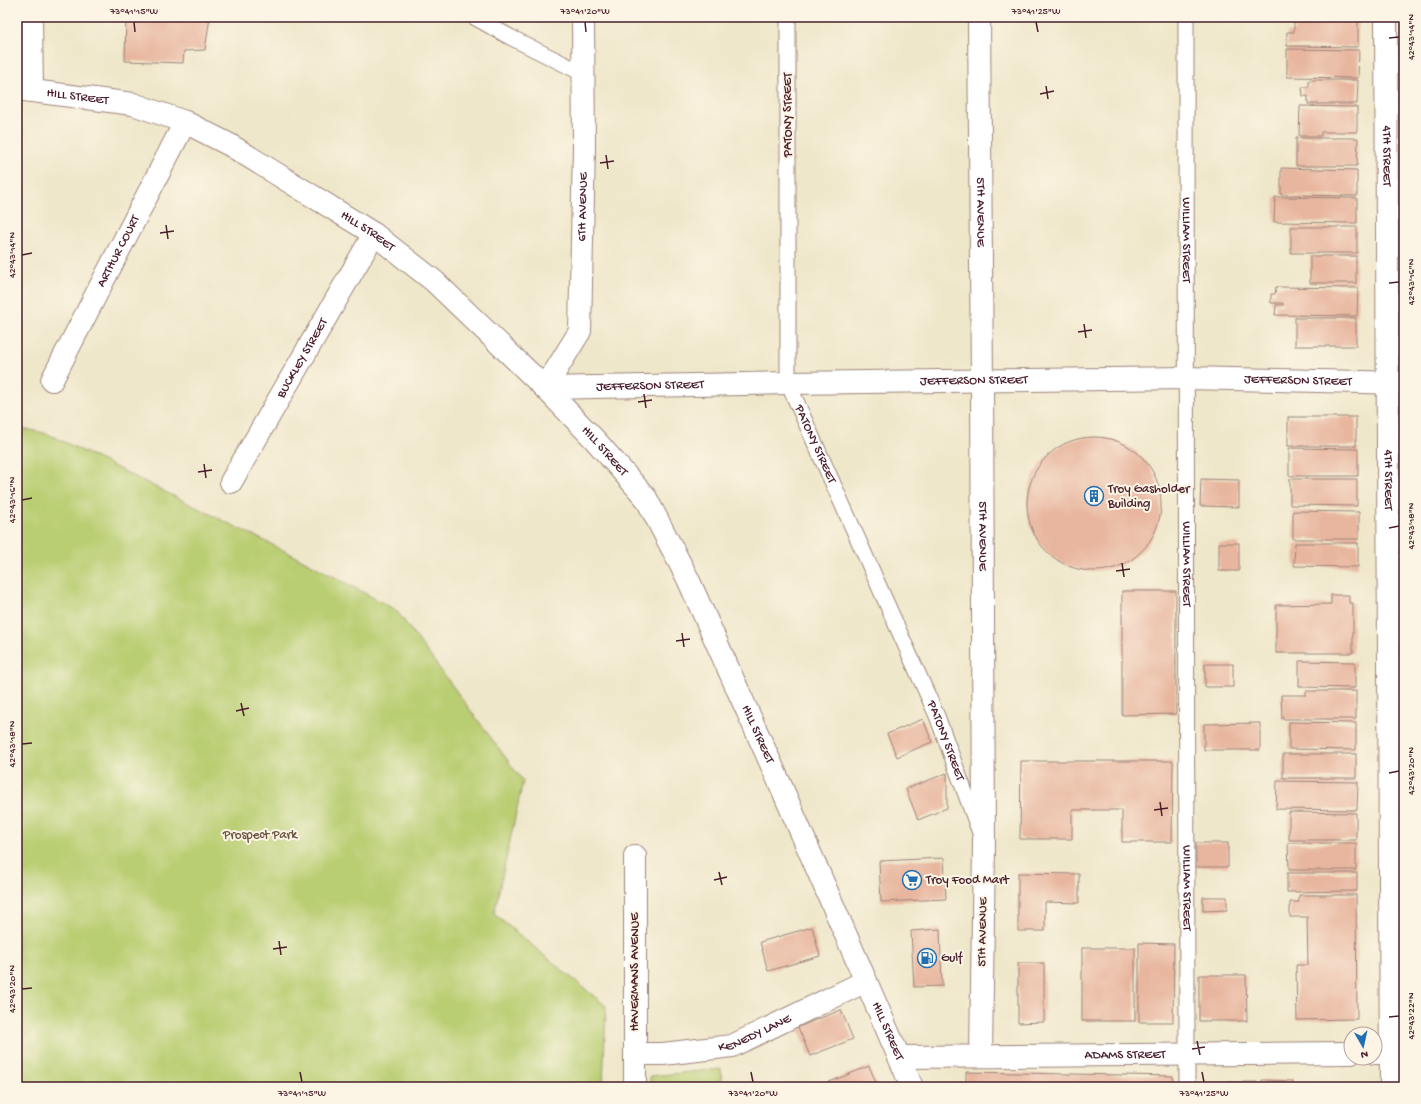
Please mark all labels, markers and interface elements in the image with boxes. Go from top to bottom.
text: 73°41'15"W [109,6,159,18]
text: 73°41'20"W [559,6,610,18]
text: 73°41'25"W [1010,6,1061,18]
text: 42°43'14"N [1406,14,1418,60]
street label: PATONY STREET [781,72,796,158]
street label: HILL STREET [46,85,110,108]
street label: 4TH STREET [1379,126,1394,187]
street label: 6TH AVENUE [574,171,591,242]
street label: 5TH AVENUE [973,177,988,248]
street label: WILLIAM STREET [1179,197,1194,284]
street label: HILL STREET [338,208,399,256]
street label: ARTHUR COURT [94,212,144,289]
text: 42°43'14"N [7,232,19,278]
text: 42°43'16"N [1406,258,1418,305]
street label: BUCKLEY STREET [273,315,332,401]
street label: JEFFERSON STREET [920,372,1029,389]
street label: JEFFERSON STREET [1244,372,1353,389]
street label: JEFFERSON STREET [596,377,705,394]
street label: PATONY STREET [791,402,840,487]
street label: HILL STREET [578,423,632,480]
street label: 4TH STREET [1381,450,1396,511]
text: 42°43'16"N [7,476,19,523]
place label: Troy Gasholder Building [1107,482,1191,512]
building icon: Troy Gasholder Building [1083,485,1105,507]
street label: 5TH AVENUE [975,501,990,572]
text: 42°43'18"N [1406,502,1418,549]
street label: WILLIAM STREET [1179,521,1194,608]
street label: PATONY STREET [923,697,968,784]
street label: HILL STREET [738,703,778,767]
text: 42°43'18"N [7,720,19,767]
text: 42°43'20"N [1406,747,1418,795]
park label: Prospect Park [222,828,298,843]
street label: WILLIAM STREET [1179,845,1194,932]
supermarket icon: Troy Food Mart [901,869,923,891]
place label: Troy Food Mart [925,873,1011,888]
street label: 5TH AVENUE [975,896,991,967]
street label: HAVERMANS AVENUE [628,912,643,1031]
fuel station icon: Gulf [916,947,938,969]
place label: Gulf [941,951,963,966]
text: 42°43'20"N [7,965,19,1013]
text: 42°43'22"N [1406,992,1418,1040]
street label: HILL STREET [868,1000,907,1063]
street label: KENEDY LANE [717,1011,794,1055]
north arrow [1343,1026,1383,1066]
street label: ADAMS STREET [1084,1047,1167,1063]
text: N [1360,1047,1369,1060]
text: 73°41'15"W [277,1088,327,1100]
text: 73°41'20"W [727,1088,778,1100]
text: 73°41'25"W [1178,1088,1229,1100]

